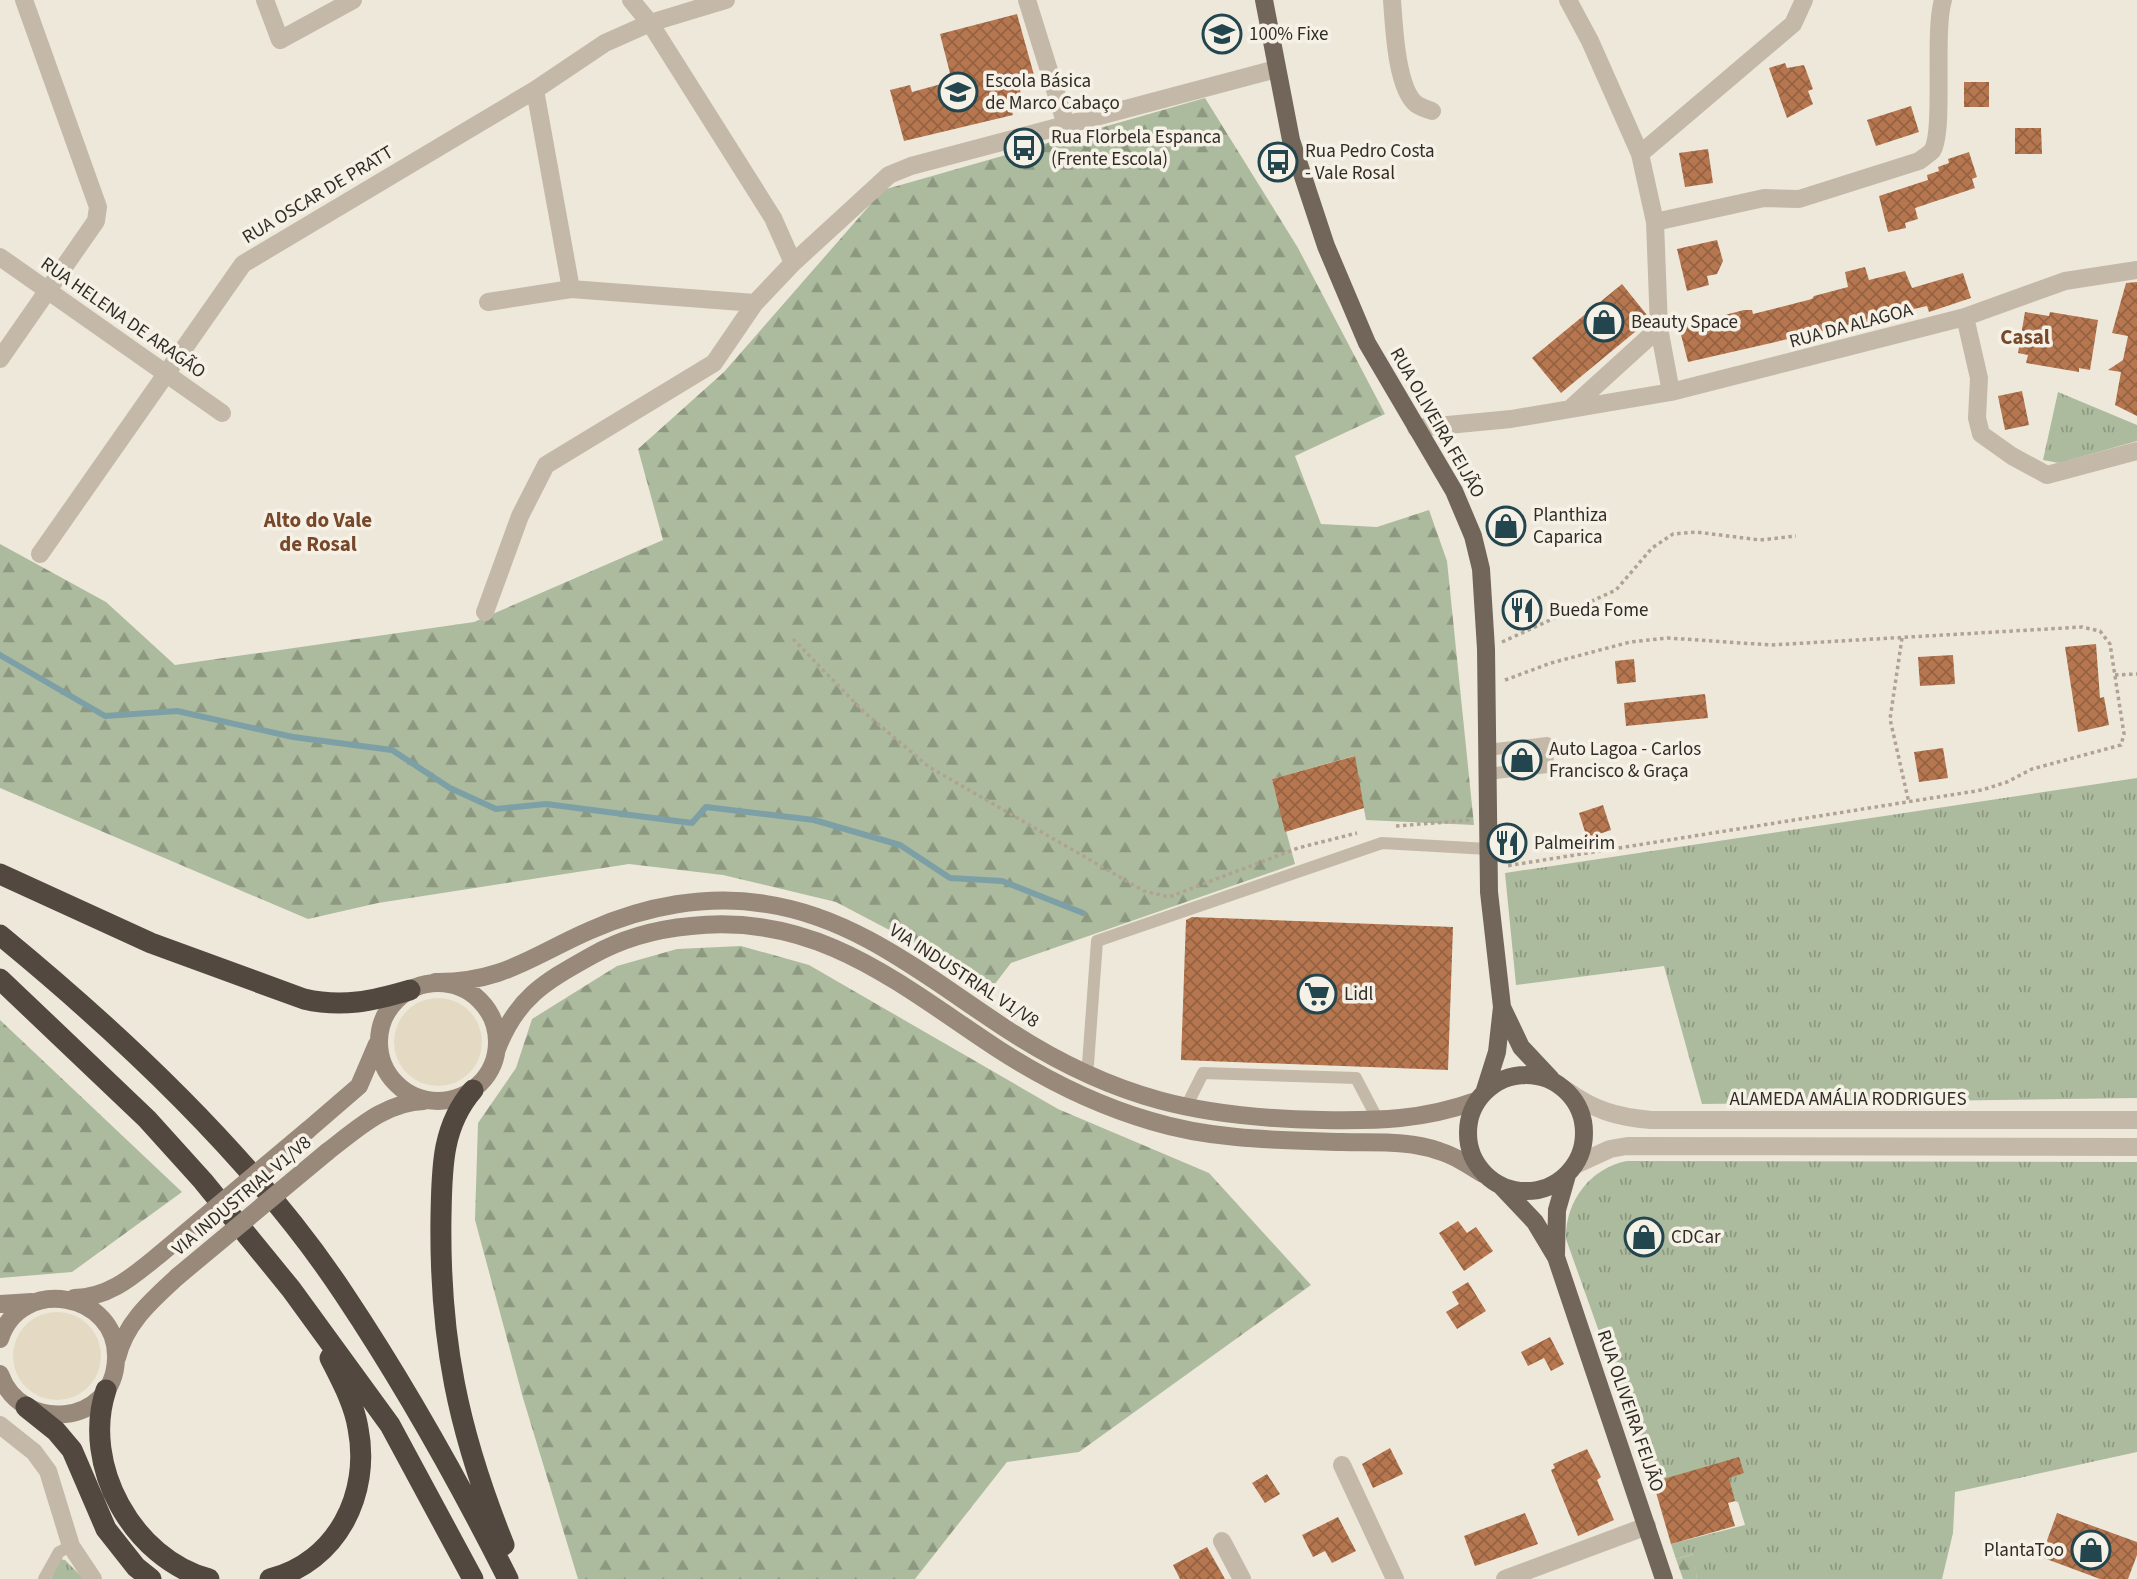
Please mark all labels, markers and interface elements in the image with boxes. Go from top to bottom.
school or university icon: 100% Fixe [1201,13,1243,55]
place label: 100% Fixe [1249,21,1328,48]
place label: Escola Básica de Marco Cabaço [985,68,1120,117]
school or university icon: Escola Básica de Marco Cabaço [937,71,979,113]
place label: Rua Florbela Espanca (Frente Escola) [1051,124,1221,173]
bus stop icon: Rua Florbela Espanca (Frente Escola) [1003,127,1045,169]
place label: Rua Pedro Costa - Vale Rosal [1305,138,1435,187]
street label: RUA OSCAR DE PRATT [237,139,399,251]
bus stop icon: Rua Pedro Costa - Vale Rosal [1257,141,1299,183]
street label: RUA HELENA DE ARAGÃO [35,251,211,385]
street label: RUA DA ALAGOA [1786,296,1916,355]
shop icon: Beauty Space [1583,301,1625,343]
place label: Beauty Space [1631,309,1738,336]
district label: Casal [2000,322,2050,352]
street label: RUA OLIVEIRA FEIJÃO [1383,343,1491,503]
place label: Planthiza Caparica [1533,502,1607,551]
district label: Alto do Vale de Rosal [263,505,372,559]
shop icon: Planthiza Caparica [1485,505,1527,547]
restaurant icon: Bueda Fome [1501,589,1543,631]
place label: Bueda Fome [1549,597,1648,624]
place label: Auto Lagoa - Carlos Francisco & Graça [1549,736,1701,785]
shop icon: Auto Lagoa - Carlos Francisco & Graça [1501,739,1543,781]
restaurant icon: Palmeirim [1486,822,1528,864]
place label: Palmeirim [1534,830,1615,857]
street label: VIA INDUSTRIAL V1/V8 [884,917,1044,1035]
supermarket icon: Lidl [1296,973,1338,1015]
place label: Lidl [1344,981,1373,1008]
street label: ALAMEDA AMÁLIA RODRIGUES [1729,1086,1967,1113]
street label: VIA INDUSTRIAL V1/V8 [167,1130,317,1262]
shop icon: CDCar [1623,1216,1665,1258]
place label: CDCar [1671,1224,1721,1251]
street label: RUA OLIVEIRA FEIJÃO [1590,1326,1670,1496]
shop icon: PlantaToo [2070,1529,2112,1571]
place label: PlantaToo [1984,1537,2064,1564]

